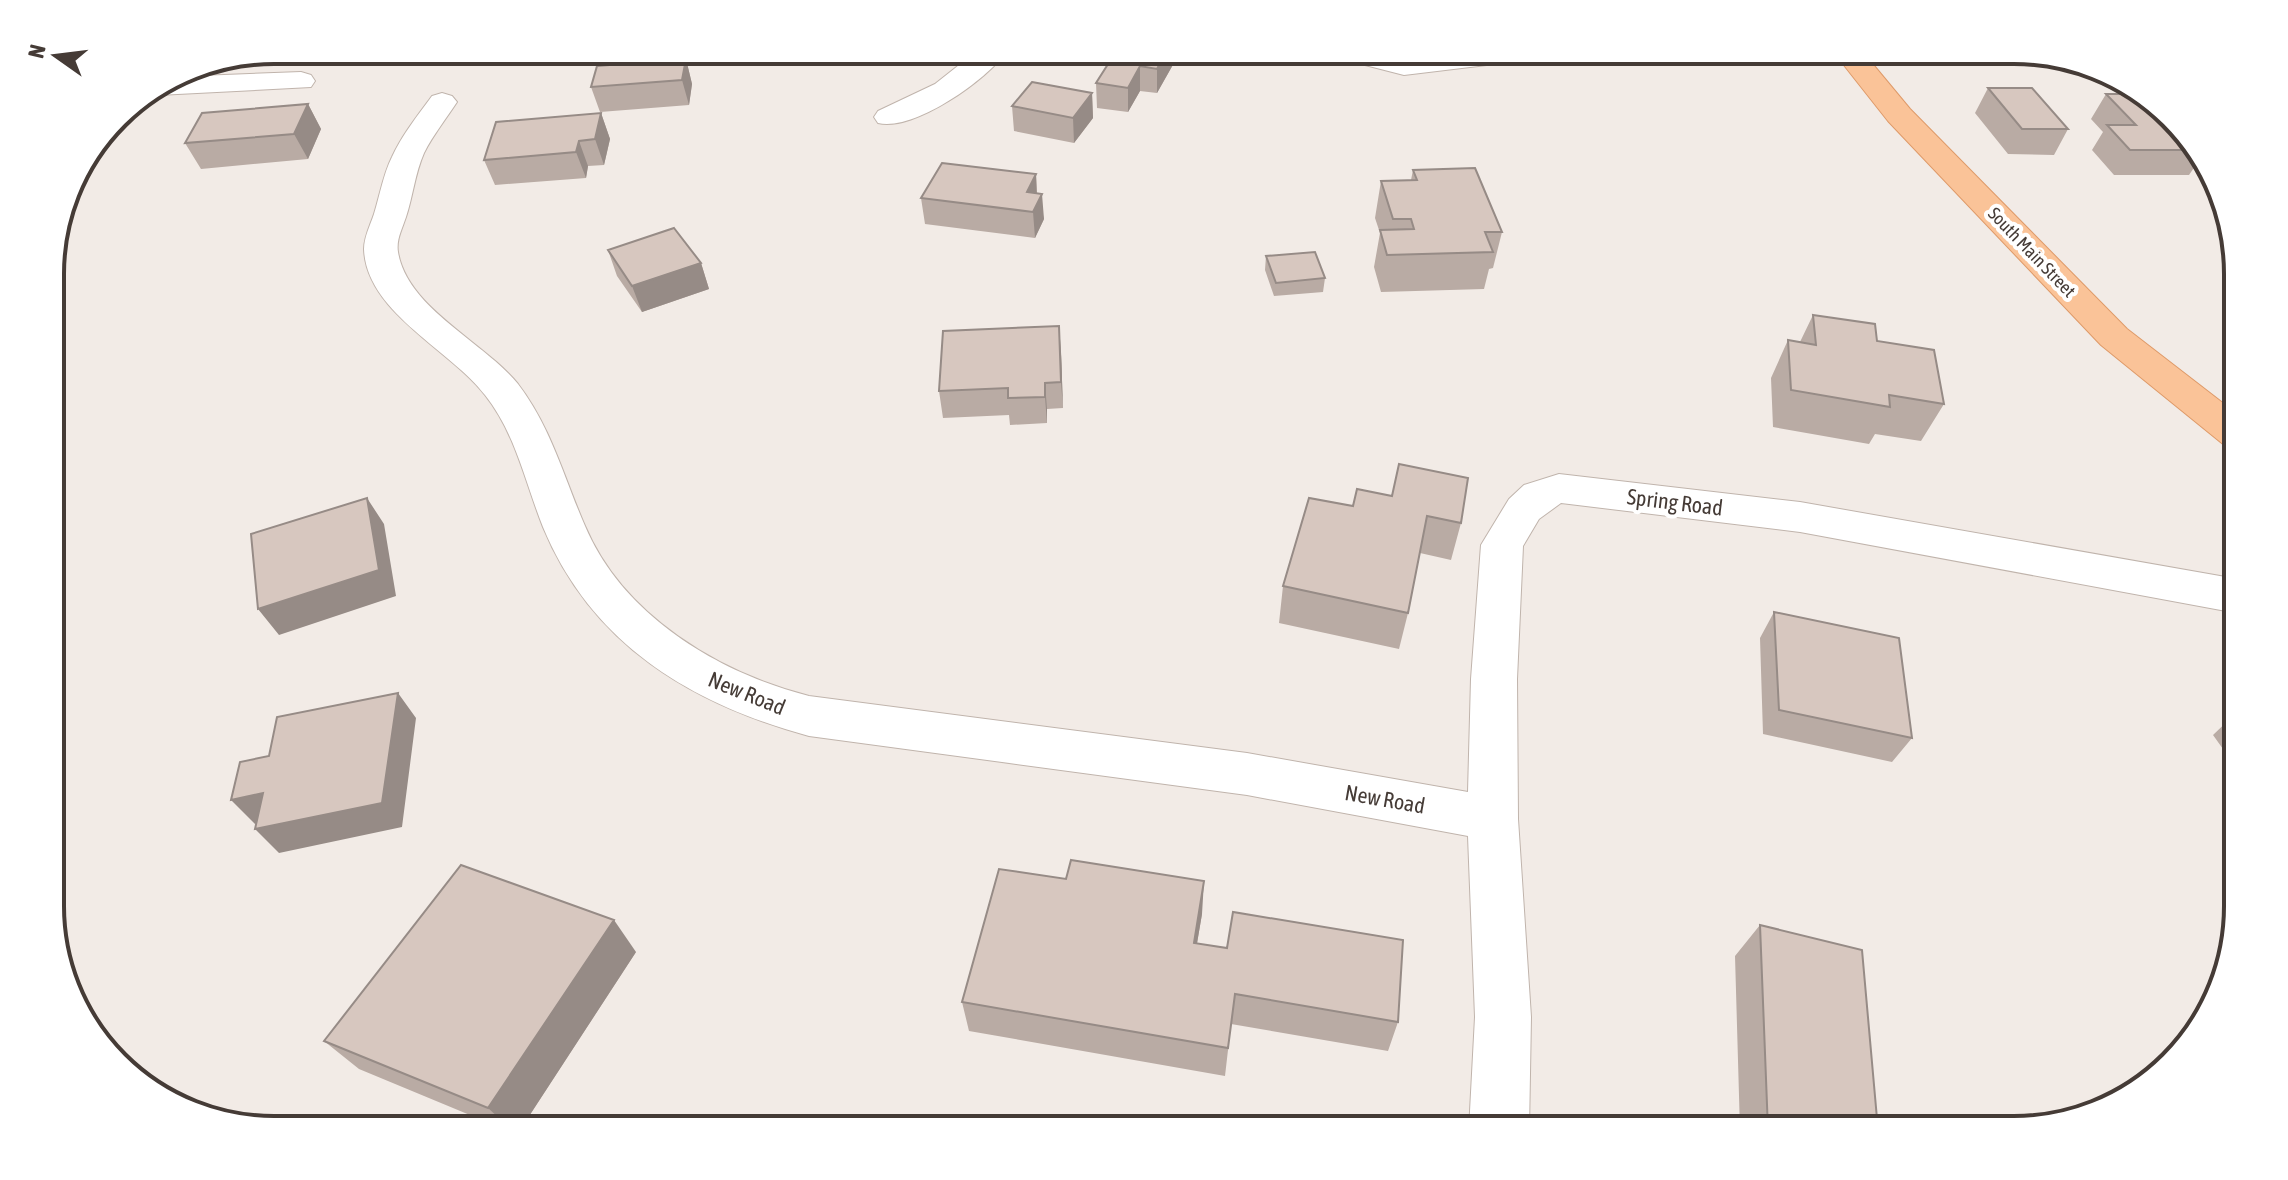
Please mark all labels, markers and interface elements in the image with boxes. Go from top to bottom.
north arrow [16,16,96,96]
text: N [22,42,51,61]
street label: South Main Street [1984,203,2080,301]
street label: Spring Road [1626,483,1724,521]
street label: New Road [705,666,789,720]
street label: New Road [1343,779,1427,819]

